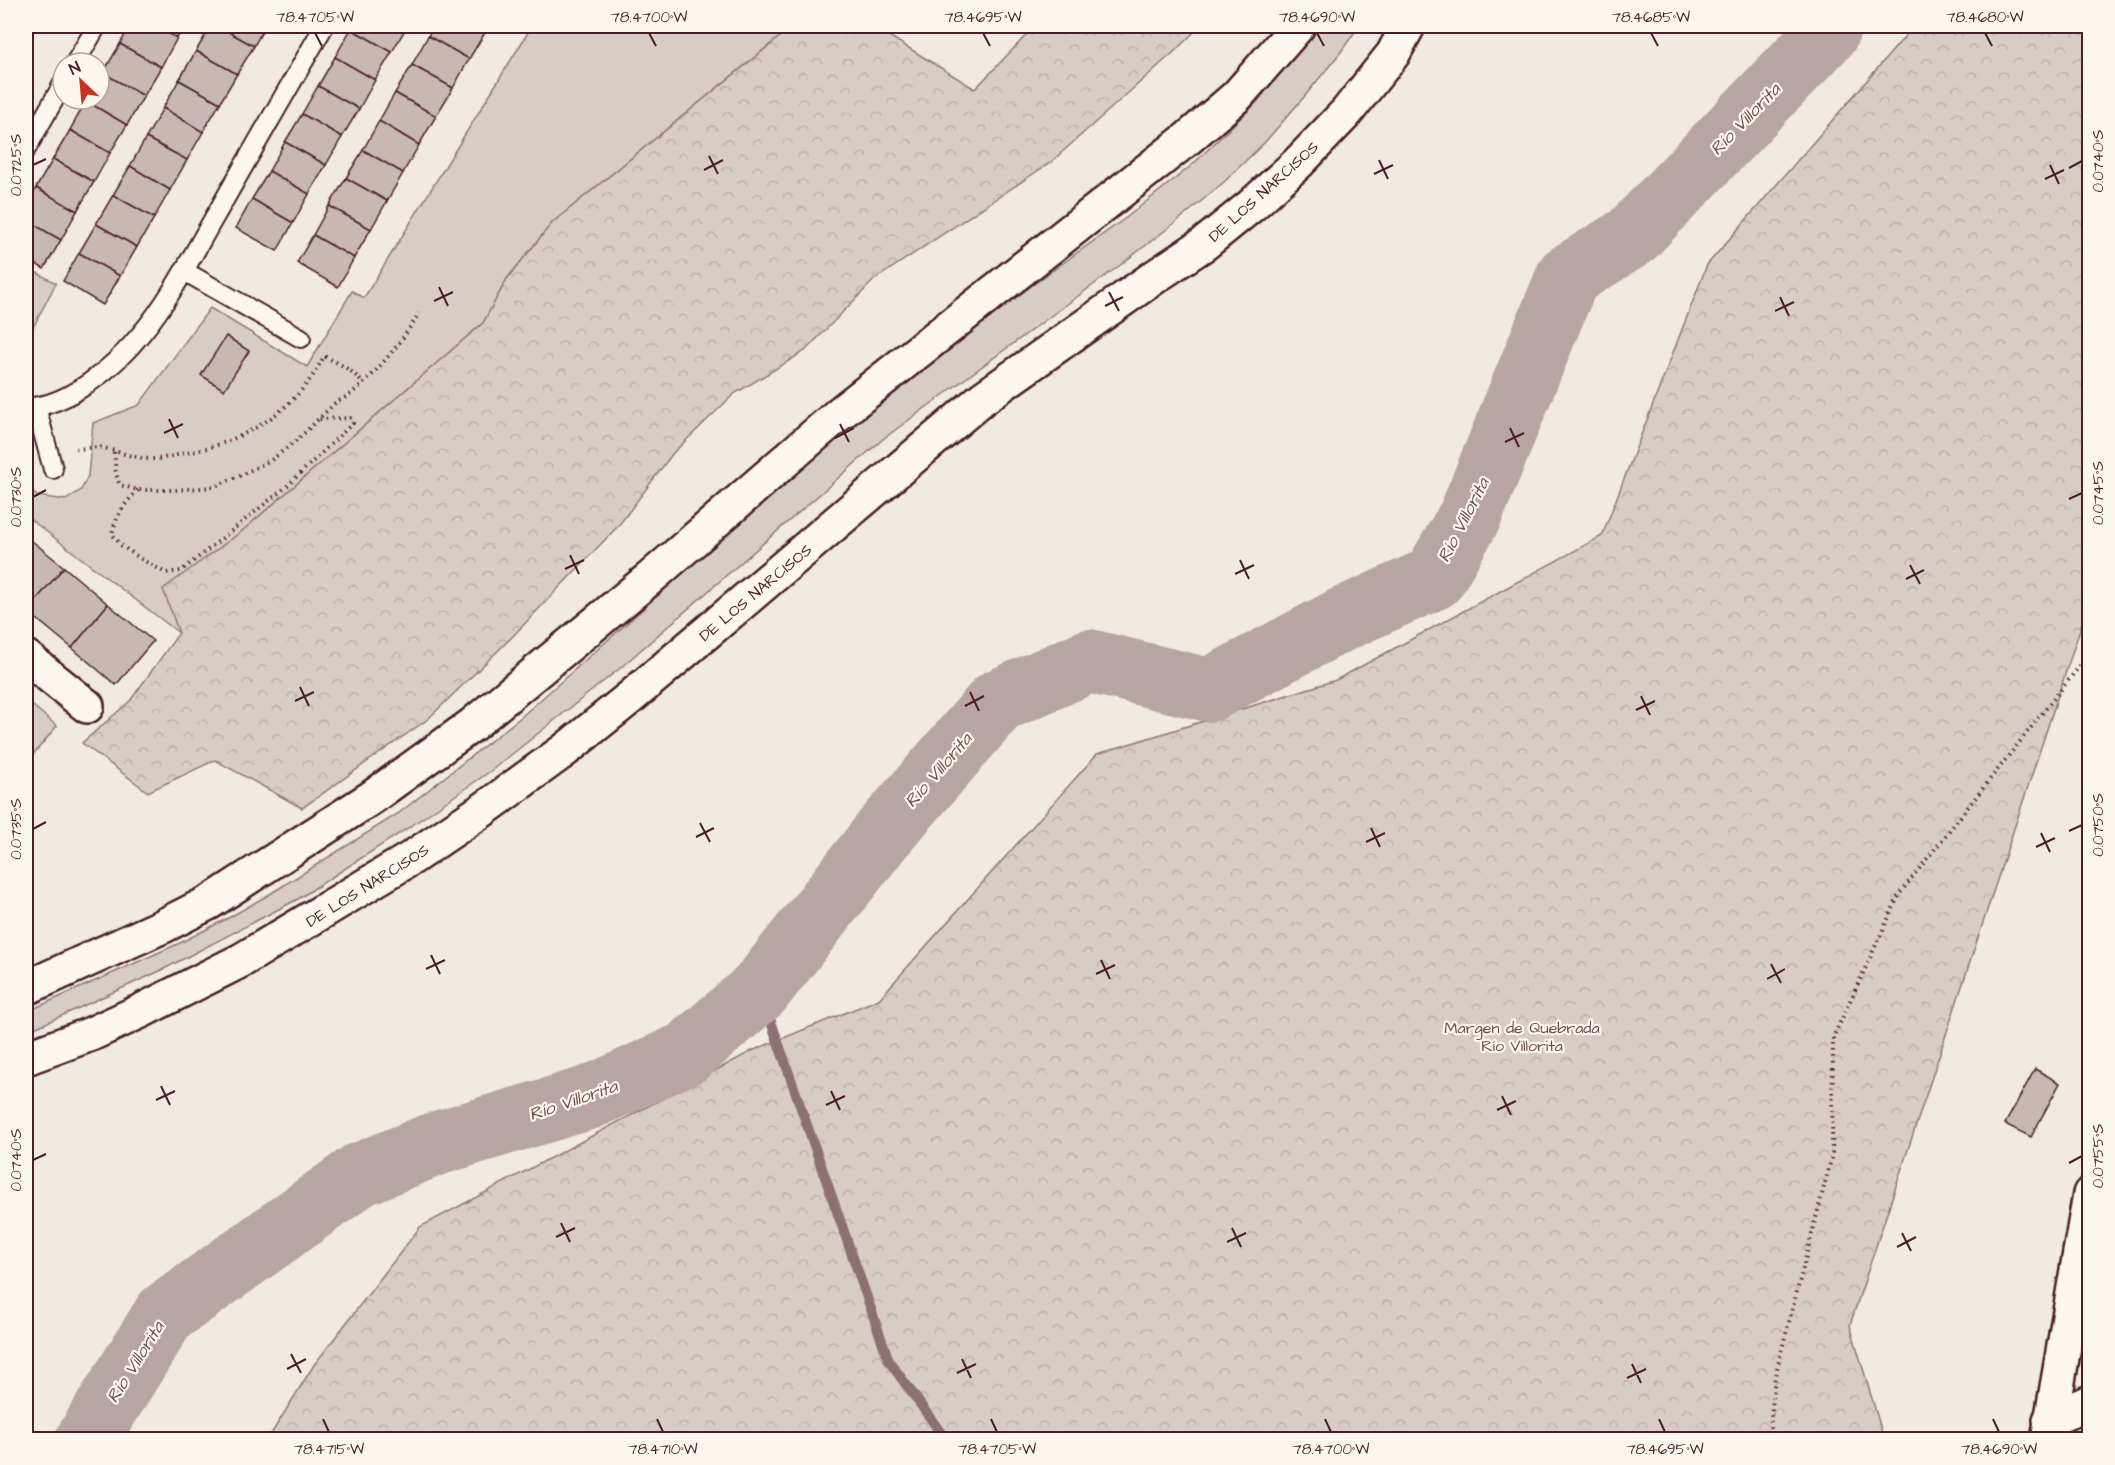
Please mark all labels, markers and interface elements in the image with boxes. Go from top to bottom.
text: 78.4705°W [276,7,354,28]
text: 78.4700°W [611,7,687,28]
text: 78.4695°W [944,7,1022,28]
text: 78.4690°W [1279,7,1355,28]
text: 78.4685°W [1612,7,1690,28]
text: 78.4680°W [1946,7,2024,28]
north arrow [51,51,111,111]
text: N [66,56,84,81]
water label: Río Villorita [1704,77,1787,161]
text: 0.0740°S [2088,129,2109,192]
text: 0.0725°S [6,133,27,196]
street label: DE LOS NARCISOS [1204,136,1324,247]
text: 0.0745°S [2088,461,2109,525]
text: 0.0730°S [6,466,27,527]
water label: Río Villorita [1431,473,1496,567]
street label: DE LOS NARCISOS [694,539,817,647]
water label: Río Villorita [899,727,978,813]
text: 0.0750°S [2088,793,2109,857]
text: 0.0735°S [6,798,27,860]
street label: DE LOS NARCISOS [302,839,433,933]
park label: Margen de Quebrada Río Villorita [1444,1017,1600,1057]
water label: Río Villorita [526,1073,621,1127]
text: 0.0755°S [2088,1123,2109,1188]
text: 0.0740°S [6,1128,27,1191]
water label: Río Villorita [101,1316,171,1408]
text: 78.4715°W [294,1439,364,1460]
text: 78.4710°W [628,1439,698,1460]
text: 78.4705°W [958,1439,1036,1460]
text: 78.4700°W [1293,1439,1369,1460]
text: 78.4695°W [1626,1439,1704,1460]
text: 78.4690°W [1961,1439,2037,1460]

